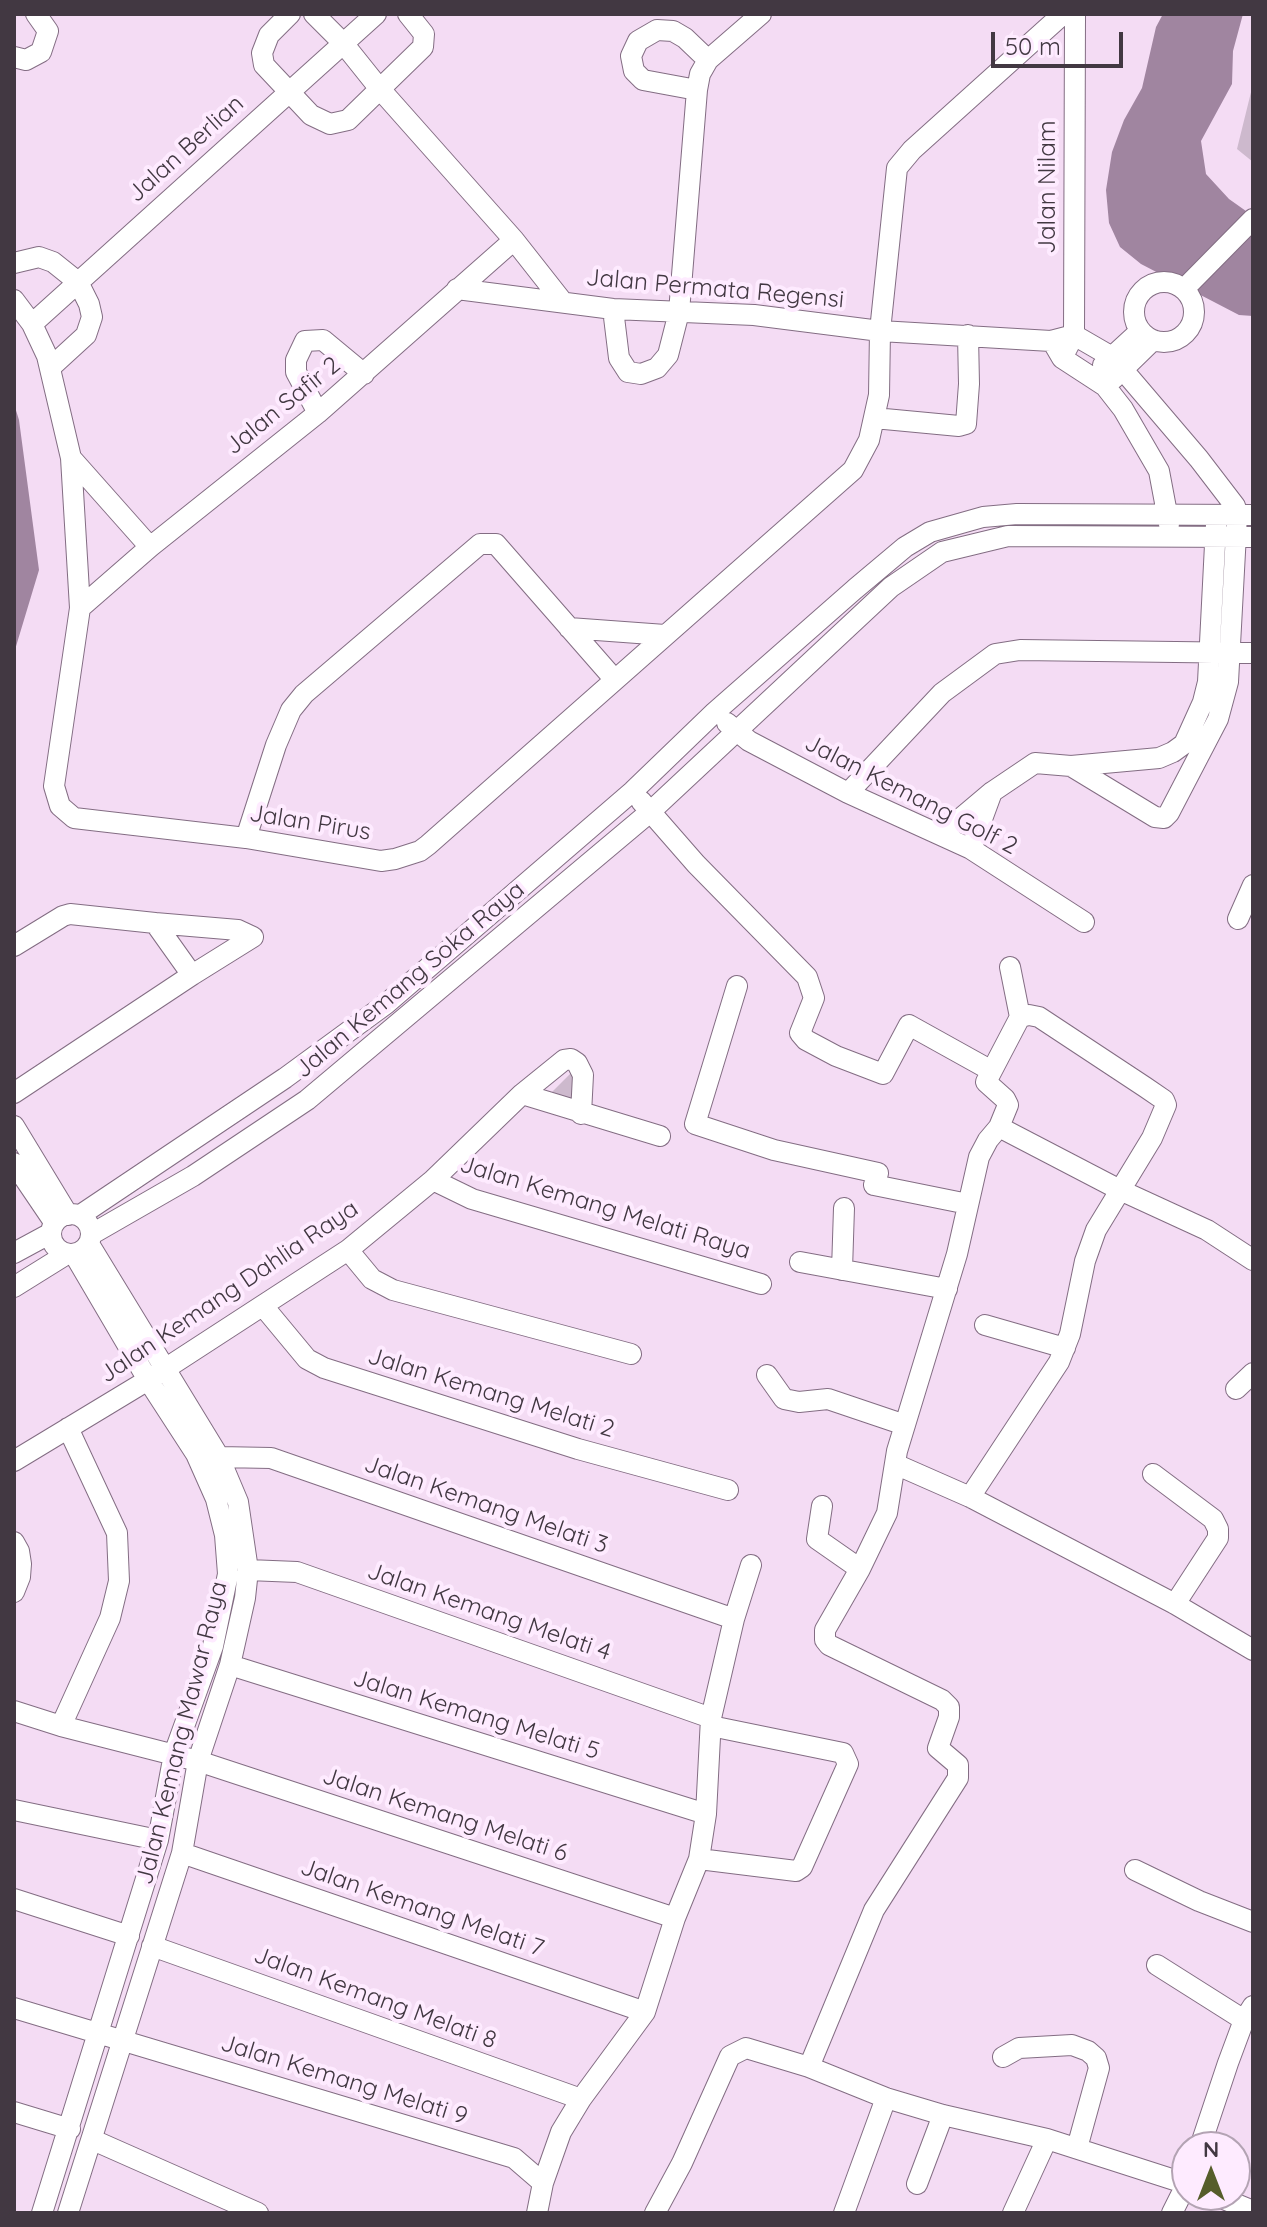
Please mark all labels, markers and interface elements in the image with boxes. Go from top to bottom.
scale bar [995,16,1127,66]
text: 50 m [1005,31,1061,61]
street label: Jalan Berlian [122,89,250,209]
street label: Jalan Nilam [1034,120,1062,254]
street label: Jalan Permata Regensi [585,263,845,315]
street label: Jalan Safir 2 [220,351,346,461]
street label: Jalan Kemang Golf 2 [800,729,1022,861]
street label: Jalan Pirus [247,799,373,847]
street label: Jalan Kemang Soka Raya [289,876,531,1084]
street label: Jalan Kemang Melati Raya [456,1150,754,1266]
street label: Jalan Kemang Dahlia Raya [94,1195,364,1389]
street label: Jalan Kemang Melati 2 [364,1342,618,1444]
street label: Jalan Kemang Melati 3 [360,1450,612,1560]
street label: Jalan Kemang Melati 4 [363,1557,615,1667]
street label: Jalan Kemang Mawar Raya [130,1578,234,1888]
street label: Jalan Kemang Melati 5 [349,1664,603,1766]
street label: Jalan Kemang Melati 6 [319,1762,571,1868]
street label: Jalan Kemang Melati 7 [297,1853,547,1963]
street label: Jalan Kemang Melati 8 [250,1941,500,2055]
street label: Jalan Kemang Melati 9 [217,2029,471,2131]
north arrow [1171,2131,1251,2211]
text: N [1203,2135,1219,2163]

